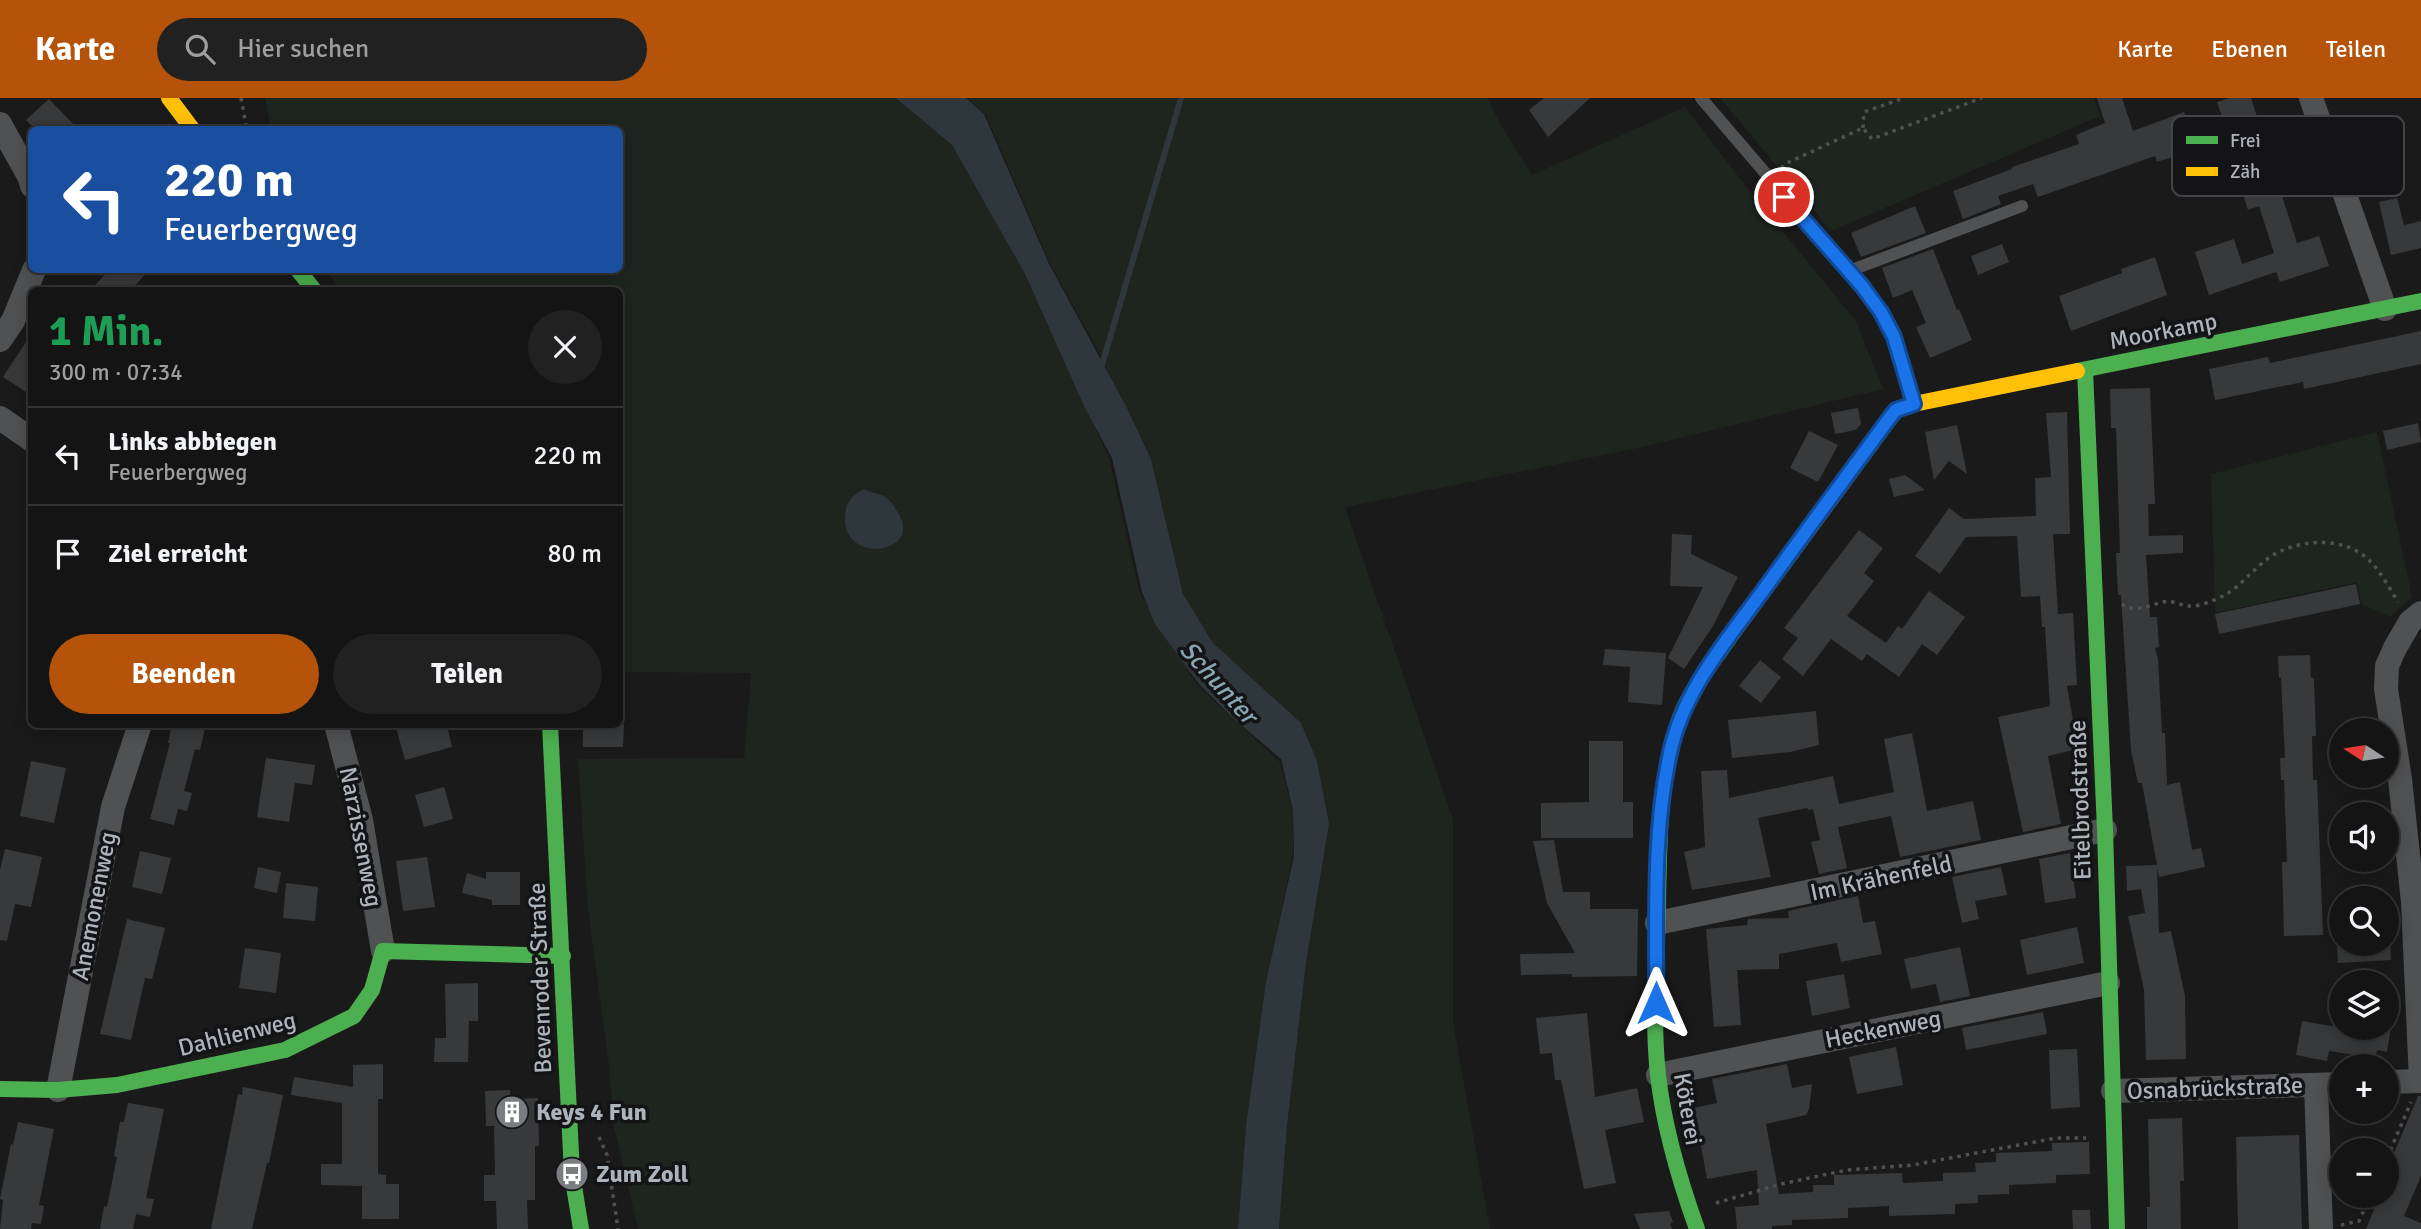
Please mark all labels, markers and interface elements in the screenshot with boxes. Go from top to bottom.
search box [157,18,647,81]
text: Karte [35,29,115,70]
icon: search [181,30,219,68]
text: Hier suchen [237,33,369,65]
text: Karte [2117,34,2173,64]
text: Ebenen [2211,34,2288,64]
text: Teilen [2326,34,2386,64]
legend [2172,116,2404,196]
text: Frei [2230,129,2261,153]
text: 220 m [164,150,294,210]
icon: left [49,154,140,245]
text: Zäh [2230,160,2260,184]
pin [1754,167,1814,227]
icon: arrive [1765,178,1803,216]
text: Feuerbergweg [164,210,358,249]
text: 1 Min. [49,306,163,357]
street label: Moorkamp [2107,306,2219,356]
button: close [528,310,602,384]
text: 300 m · 07:34 [49,358,183,387]
text: Links abbiegen [108,426,277,458]
icon: left [49,437,87,475]
text: 220 m [533,440,602,472]
text: Feuerbergweg [108,458,247,487]
icon: arrive [49,535,87,573]
text: Ziel erreicht [108,538,248,570]
text: 80 m [547,538,602,570]
button: Beenden [49,634,319,714]
button: Teilen [333,634,602,714]
water label: Schunter [1173,635,1266,733]
north arrow [2329,718,2399,788]
map controls [2329,718,2399,1208]
street label: Eitelbrodstraße [2062,719,2098,881]
street label: Narzissenweg [333,764,389,910]
button: sound [2329,802,2399,872]
street label: Anemonenweg [65,829,123,983]
street label: Im Krähenfeld [1807,848,1955,908]
street label: Bevenroder Straße [522,882,558,1074]
button: search [2329,886,2399,956]
position arrow [1619,966,1693,1040]
button: layers [2329,970,2399,1040]
street label: Heckenweg [1822,1003,1944,1055]
street label: Dahlienweg [175,1005,299,1063]
button: + [2329,1054,2399,1124]
street label: Köterei [1667,1070,1709,1148]
street label: Osnabrückstraße [2126,1070,2304,1106]
building icon: Keys 4 Fun [493,1093,531,1131]
place label: Keys 4 Fun [536,1097,647,1127]
button: − [2329,1138,2399,1208]
bus stop icon: Zum Zoll [553,1155,591,1193]
place label: Zum Zoll [596,1159,689,1189]

